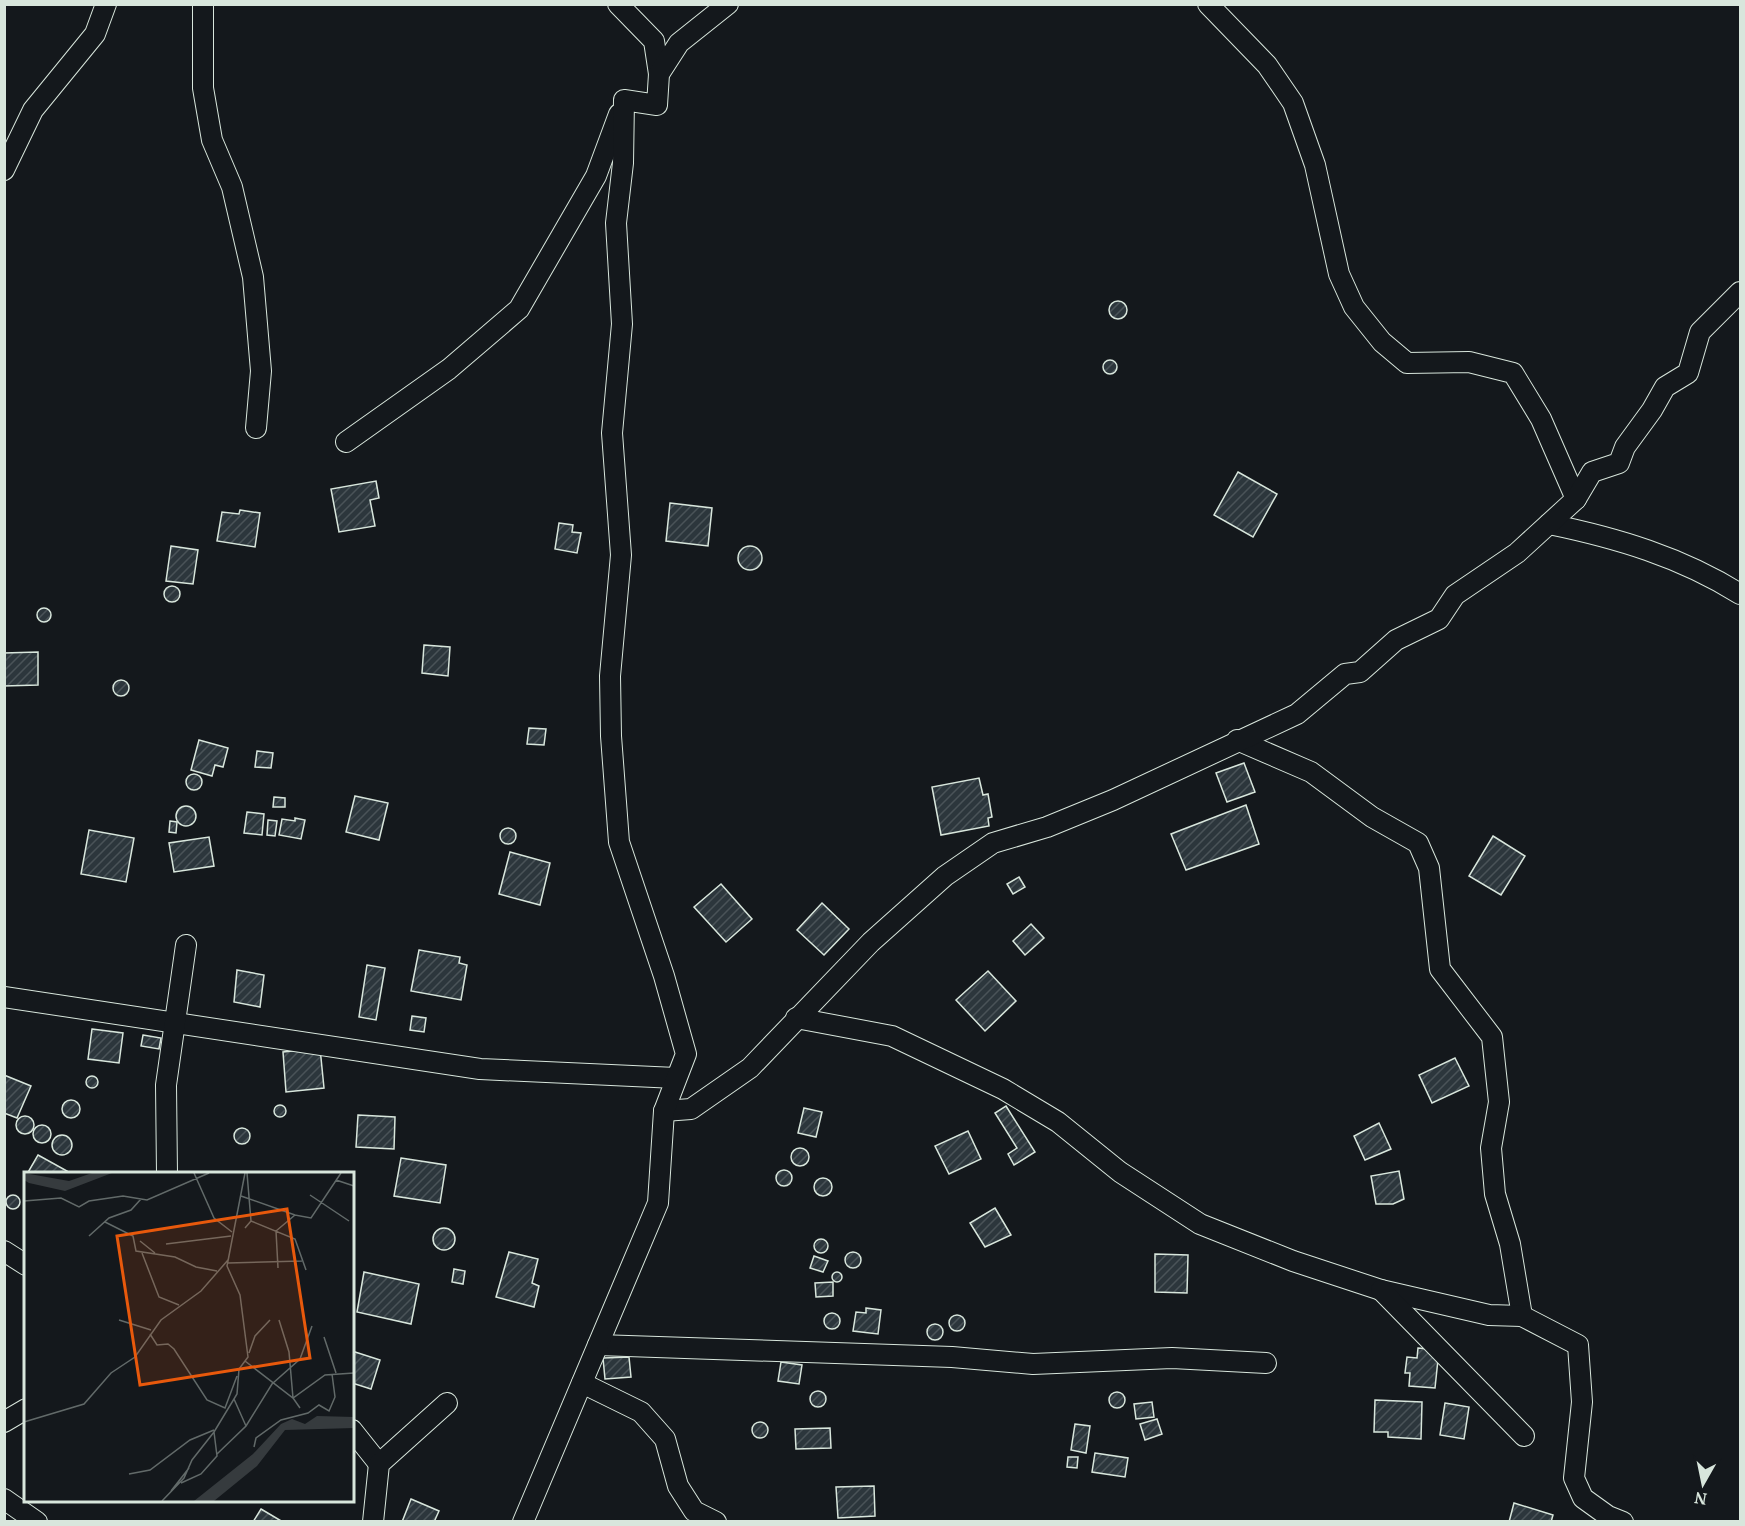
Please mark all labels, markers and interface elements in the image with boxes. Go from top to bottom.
inset map [24,1172,354,1502]
north arrow [1673,1454,1733,1514]
text: N [1693,1487,1708,1511]

